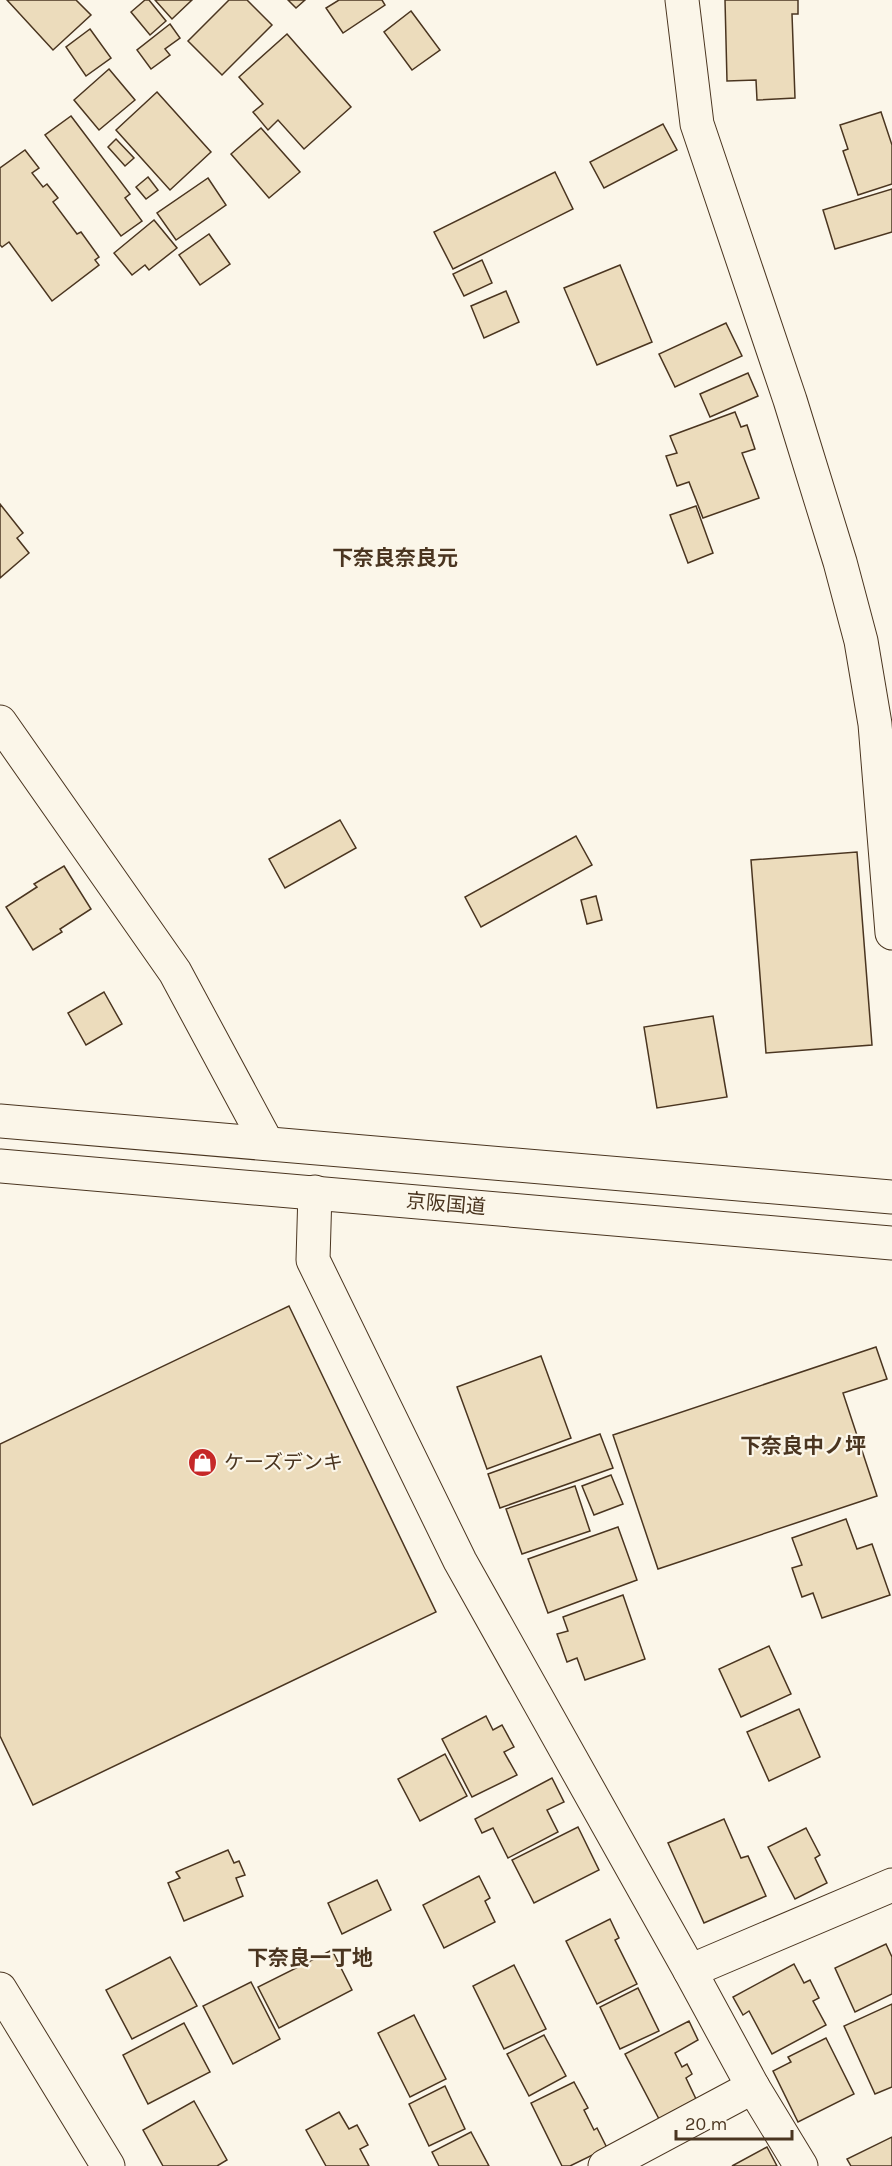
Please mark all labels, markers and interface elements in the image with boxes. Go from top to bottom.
district label: 下奈良奈良元 [332,546,458,570]
street label: 京阪国道 [405,1189,487,1219]
district label: 下奈良中ノ坪 [740,1434,866,1458]
shop icon: ケーズデンキ [187,1446,219,1478]
place label: ケーズデンキ [224,1451,343,1474]
district label: 下奈良一丁地 [247,1946,373,1970]
scale bar [676,2103,792,2141]
text: 20 m [685,2113,727,2135]

